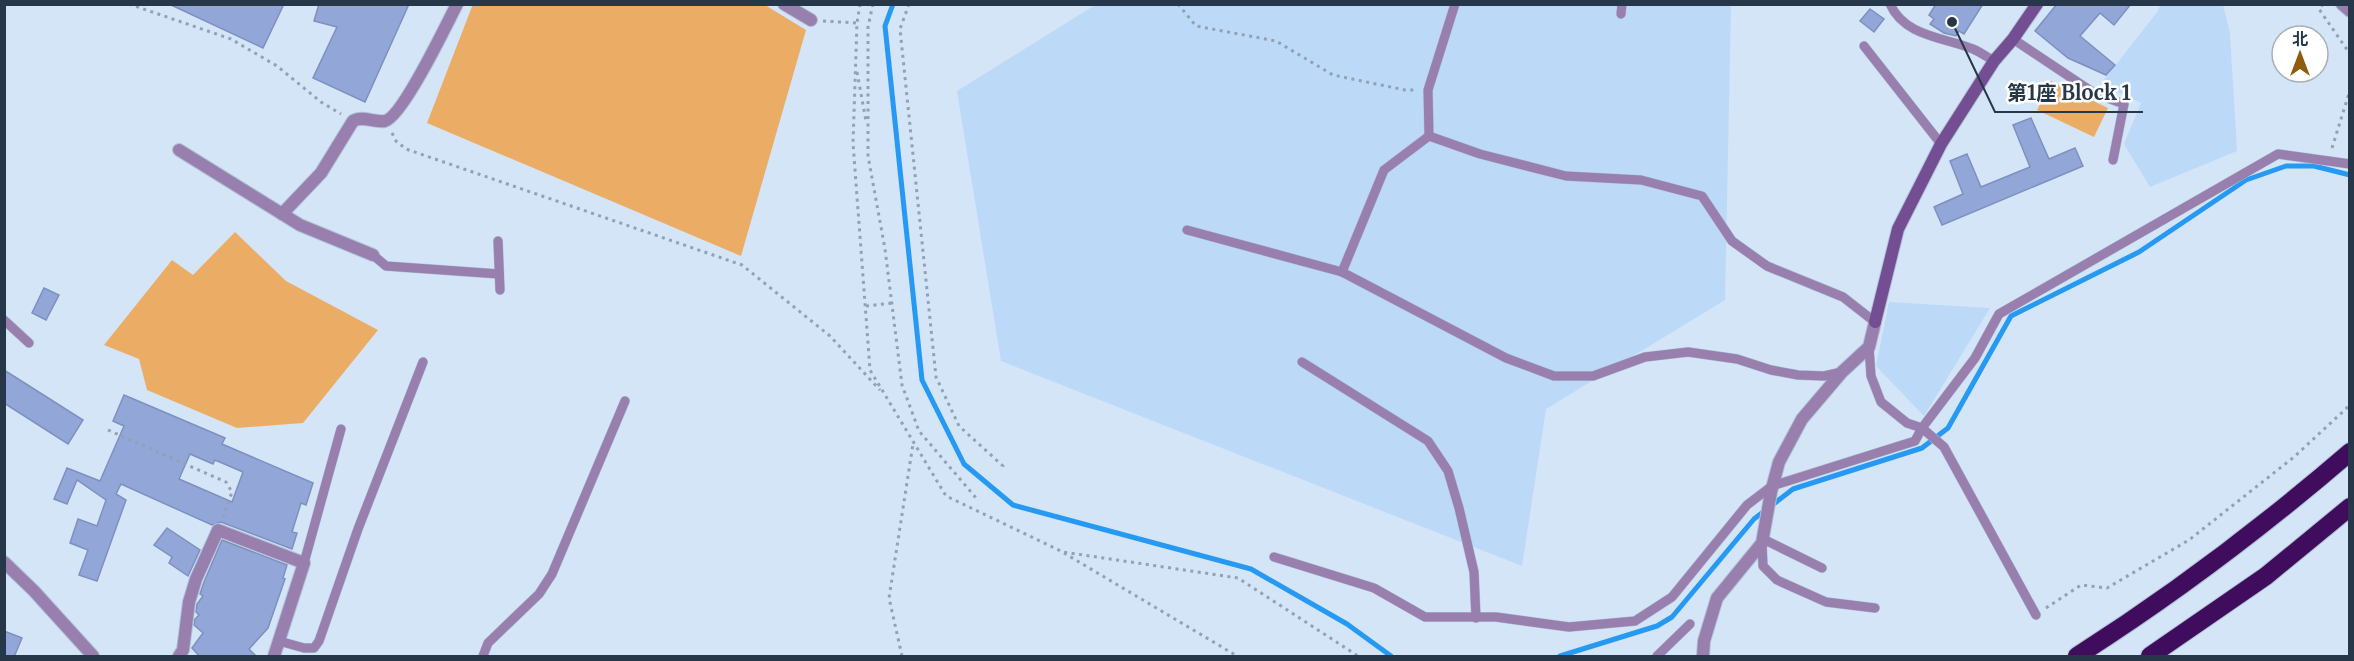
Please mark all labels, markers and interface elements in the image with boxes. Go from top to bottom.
north arrow [2270,24,2330,84]
text: 北 [2292,29,2308,49]
callout: 第1座 Block 1 [1995,74,2143,112]
text: 第1座 Block 1 [2007,80,2131,105]

